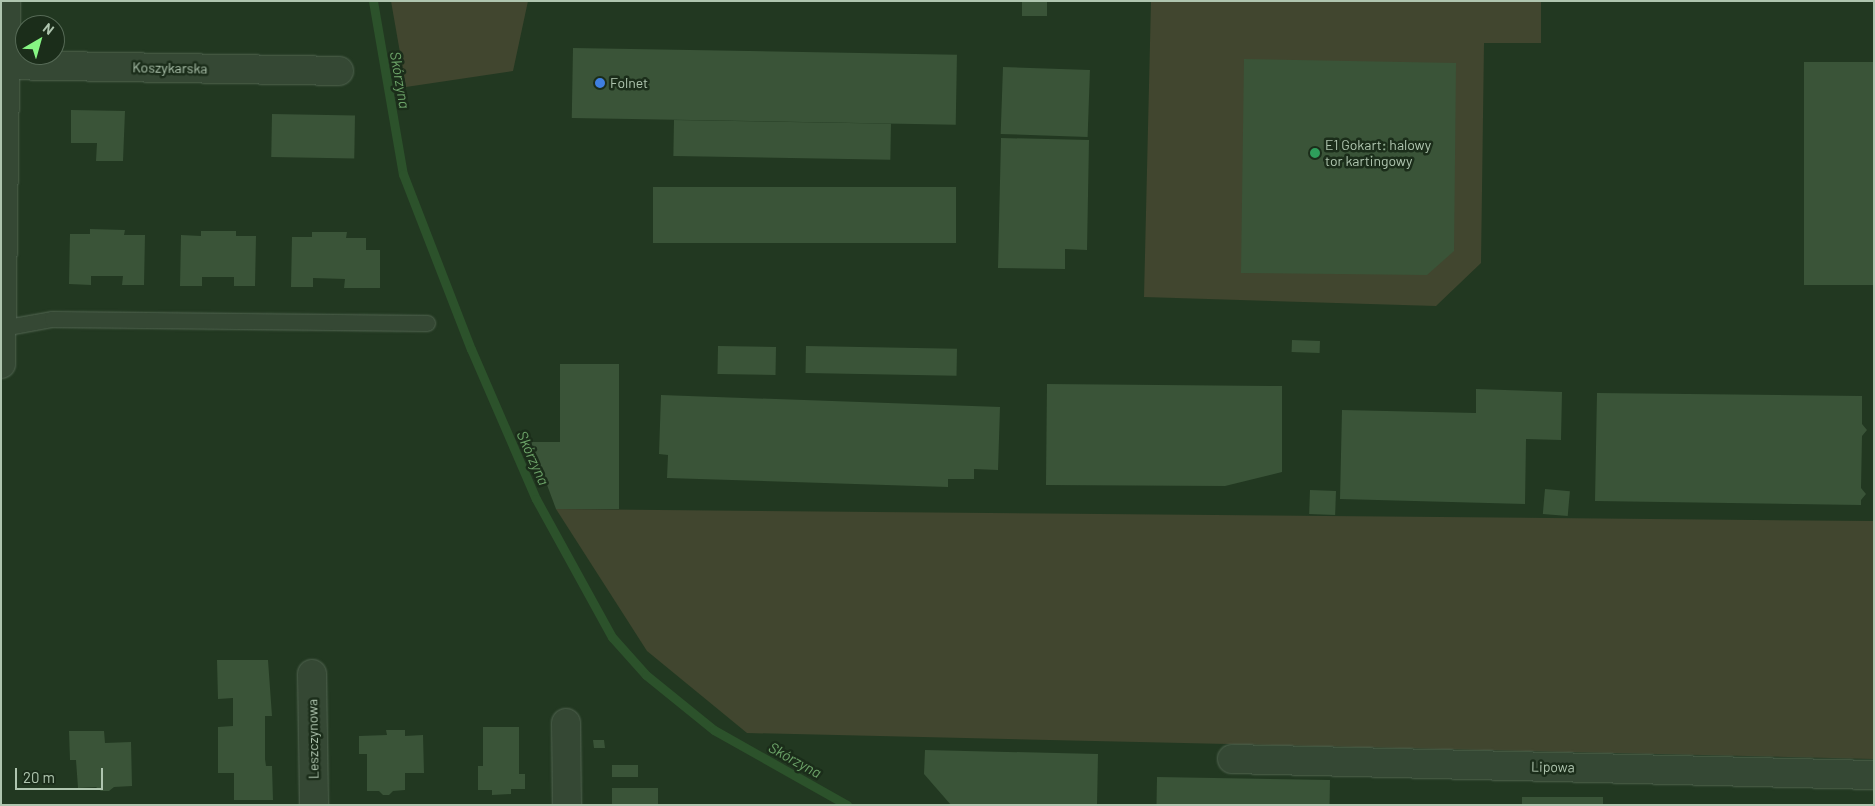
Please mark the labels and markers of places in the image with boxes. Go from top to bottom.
place label: Folnet [610,75,648,91]
marker: Folnet [594,77,606,89]
place label: E1 Gokart: halowy tor kartingowy [1325,137,1431,170]
marker: E1 Gokart: halowy tor kartingowy [1309,147,1321,159]

